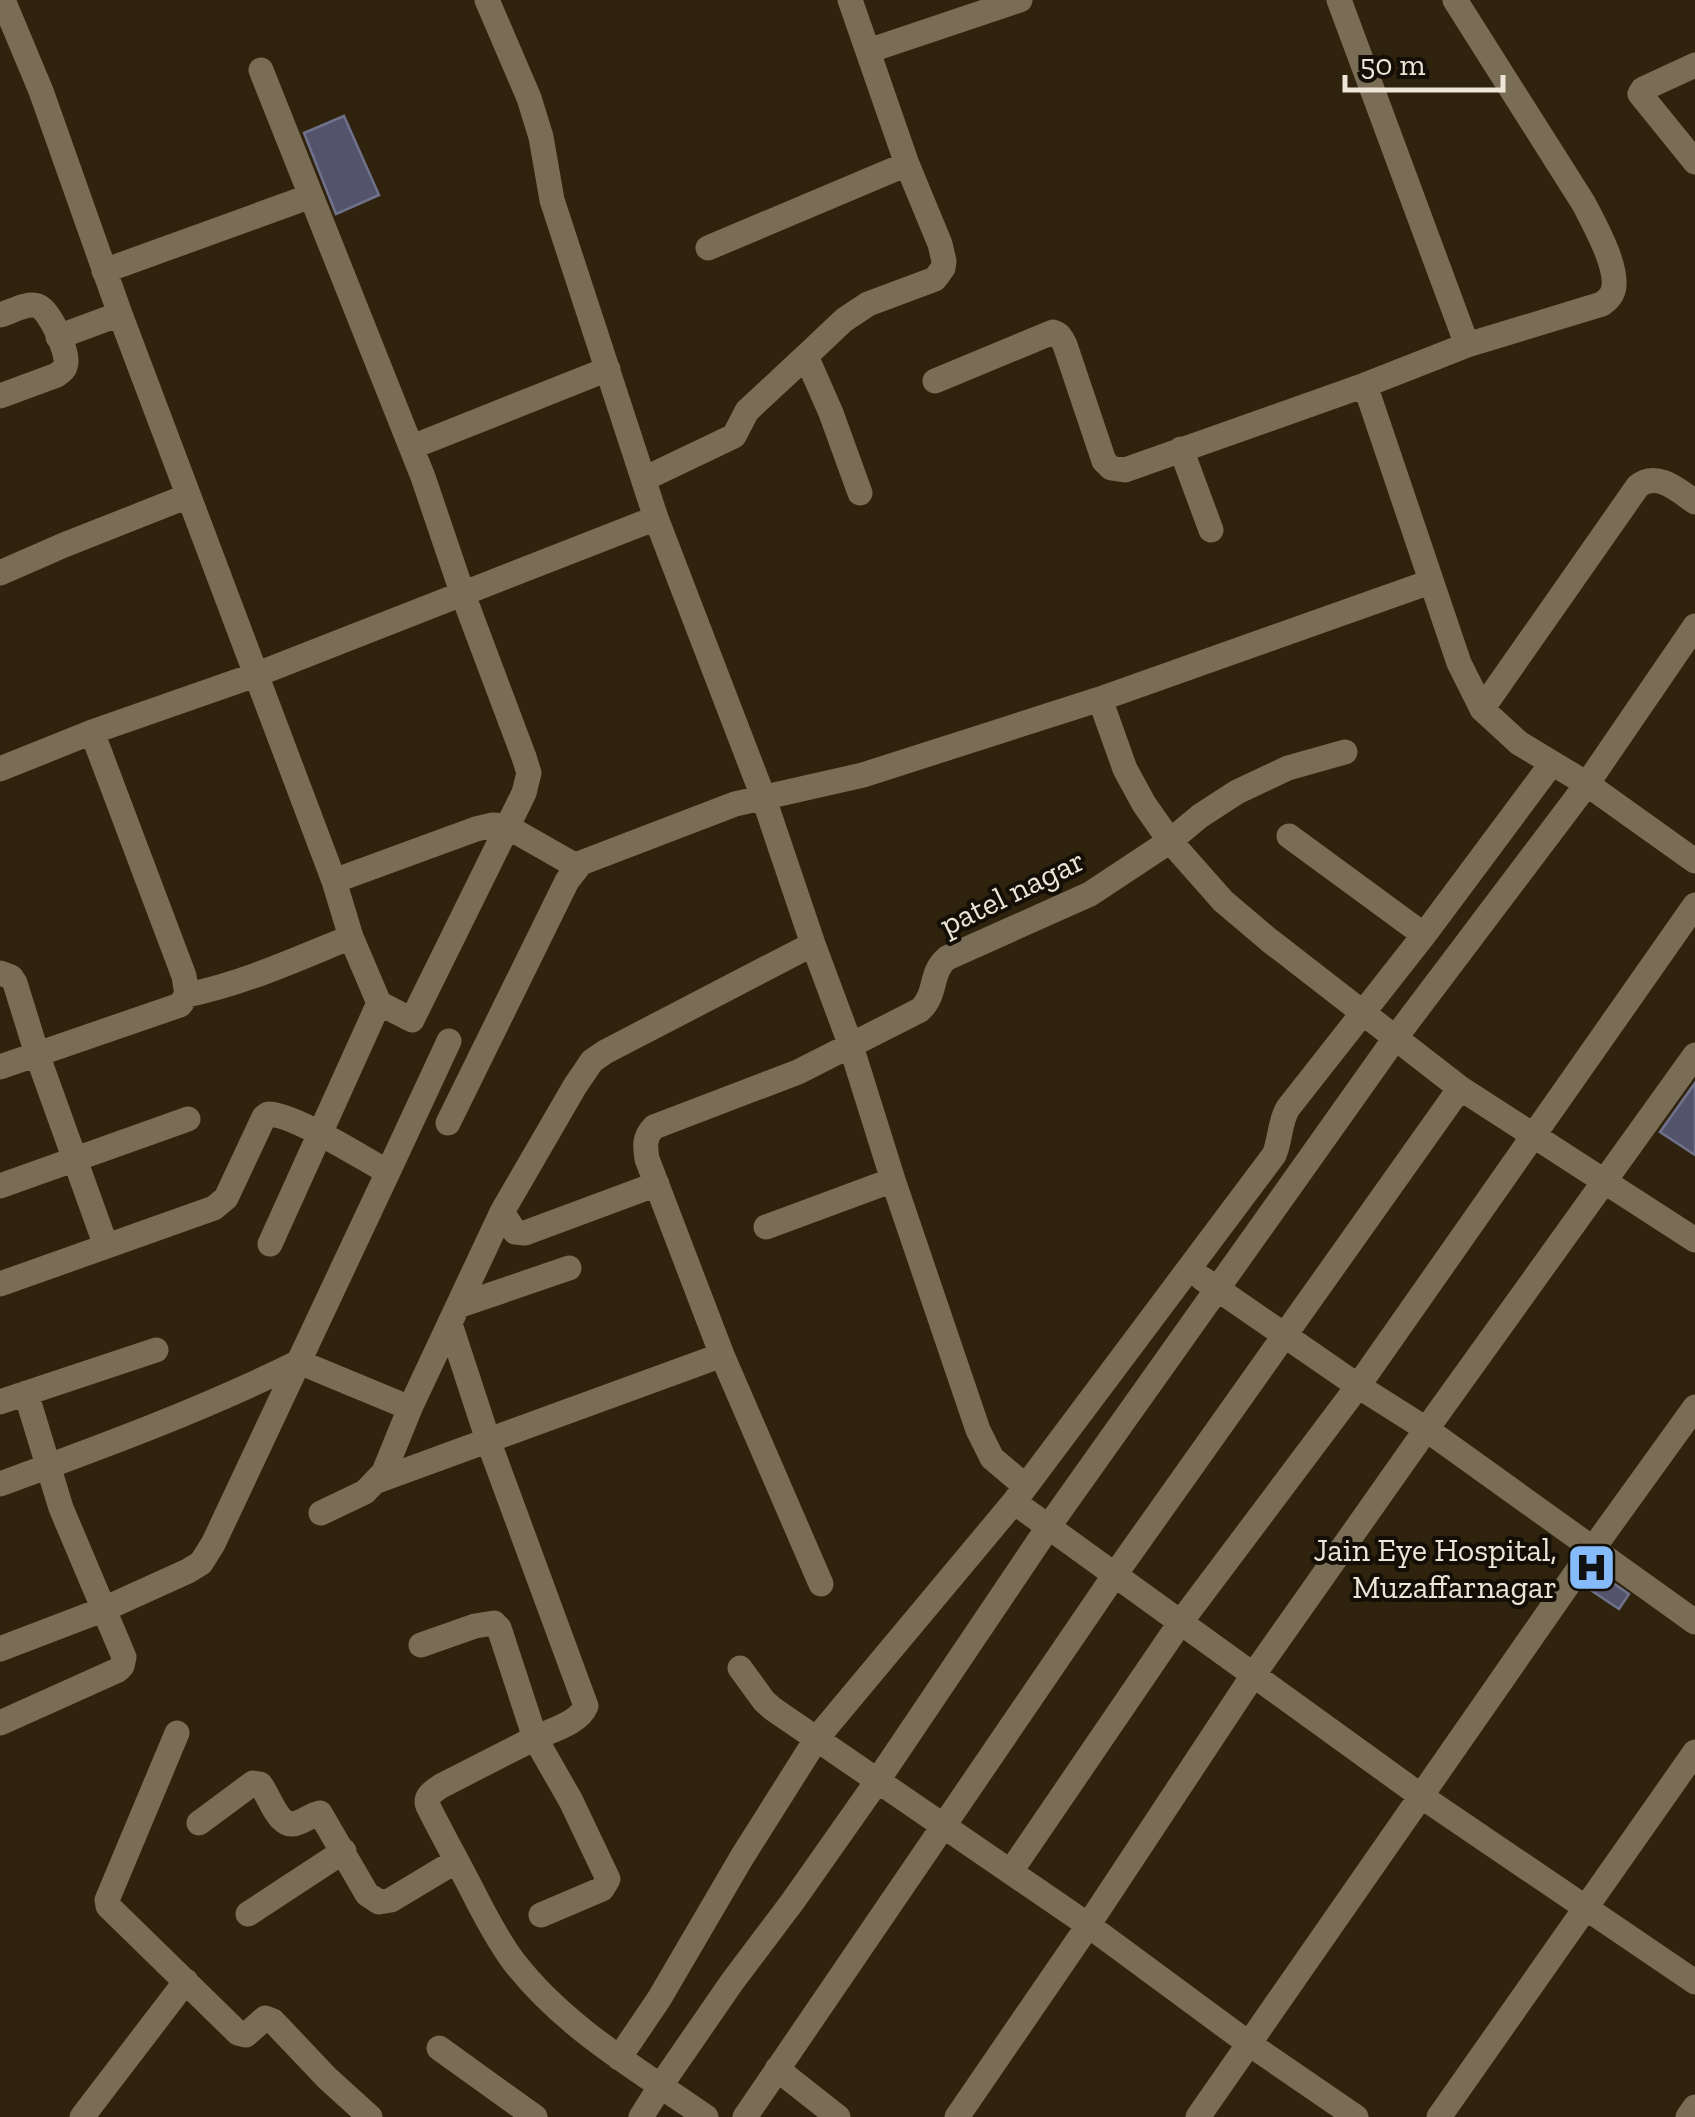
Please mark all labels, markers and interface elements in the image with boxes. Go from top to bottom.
scale bar [1345,30,1502,92]
text: 50 m [1360,47,1425,83]
street label: patel nagar [934,841,1090,943]
place label: Jain Eye Hospital, Muzaffarnagar [1314,1531,1557,1606]
hospital icon: Jain Eye Hospital, Muzaffarnagar [1566,1542,1618,1594]

